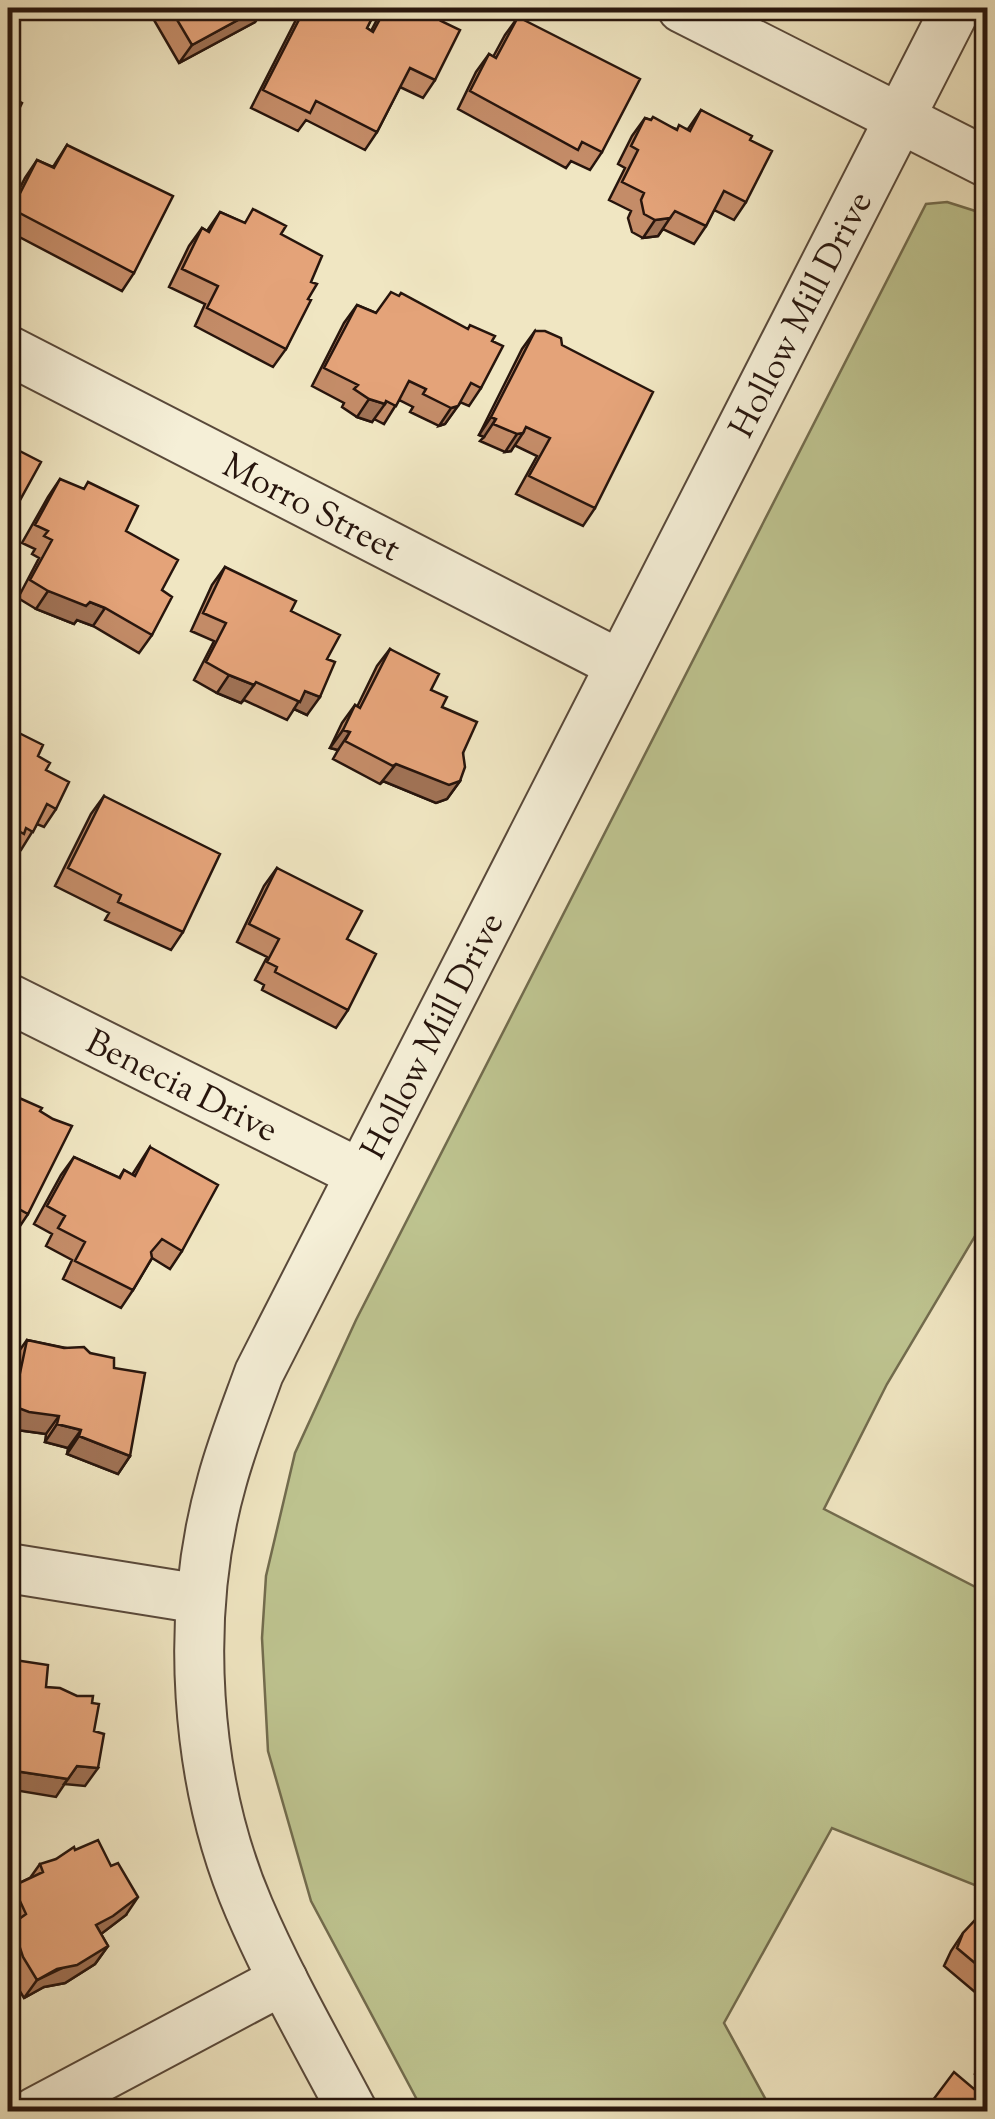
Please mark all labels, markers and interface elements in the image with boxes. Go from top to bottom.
street label: Hollow Mill Drive [719,183,887,448]
street label: Morro Street [213,442,409,576]
street label: Hollow Mill Drive [350,905,519,1169]
street label: Benecia Drive [76,1019,286,1158]

